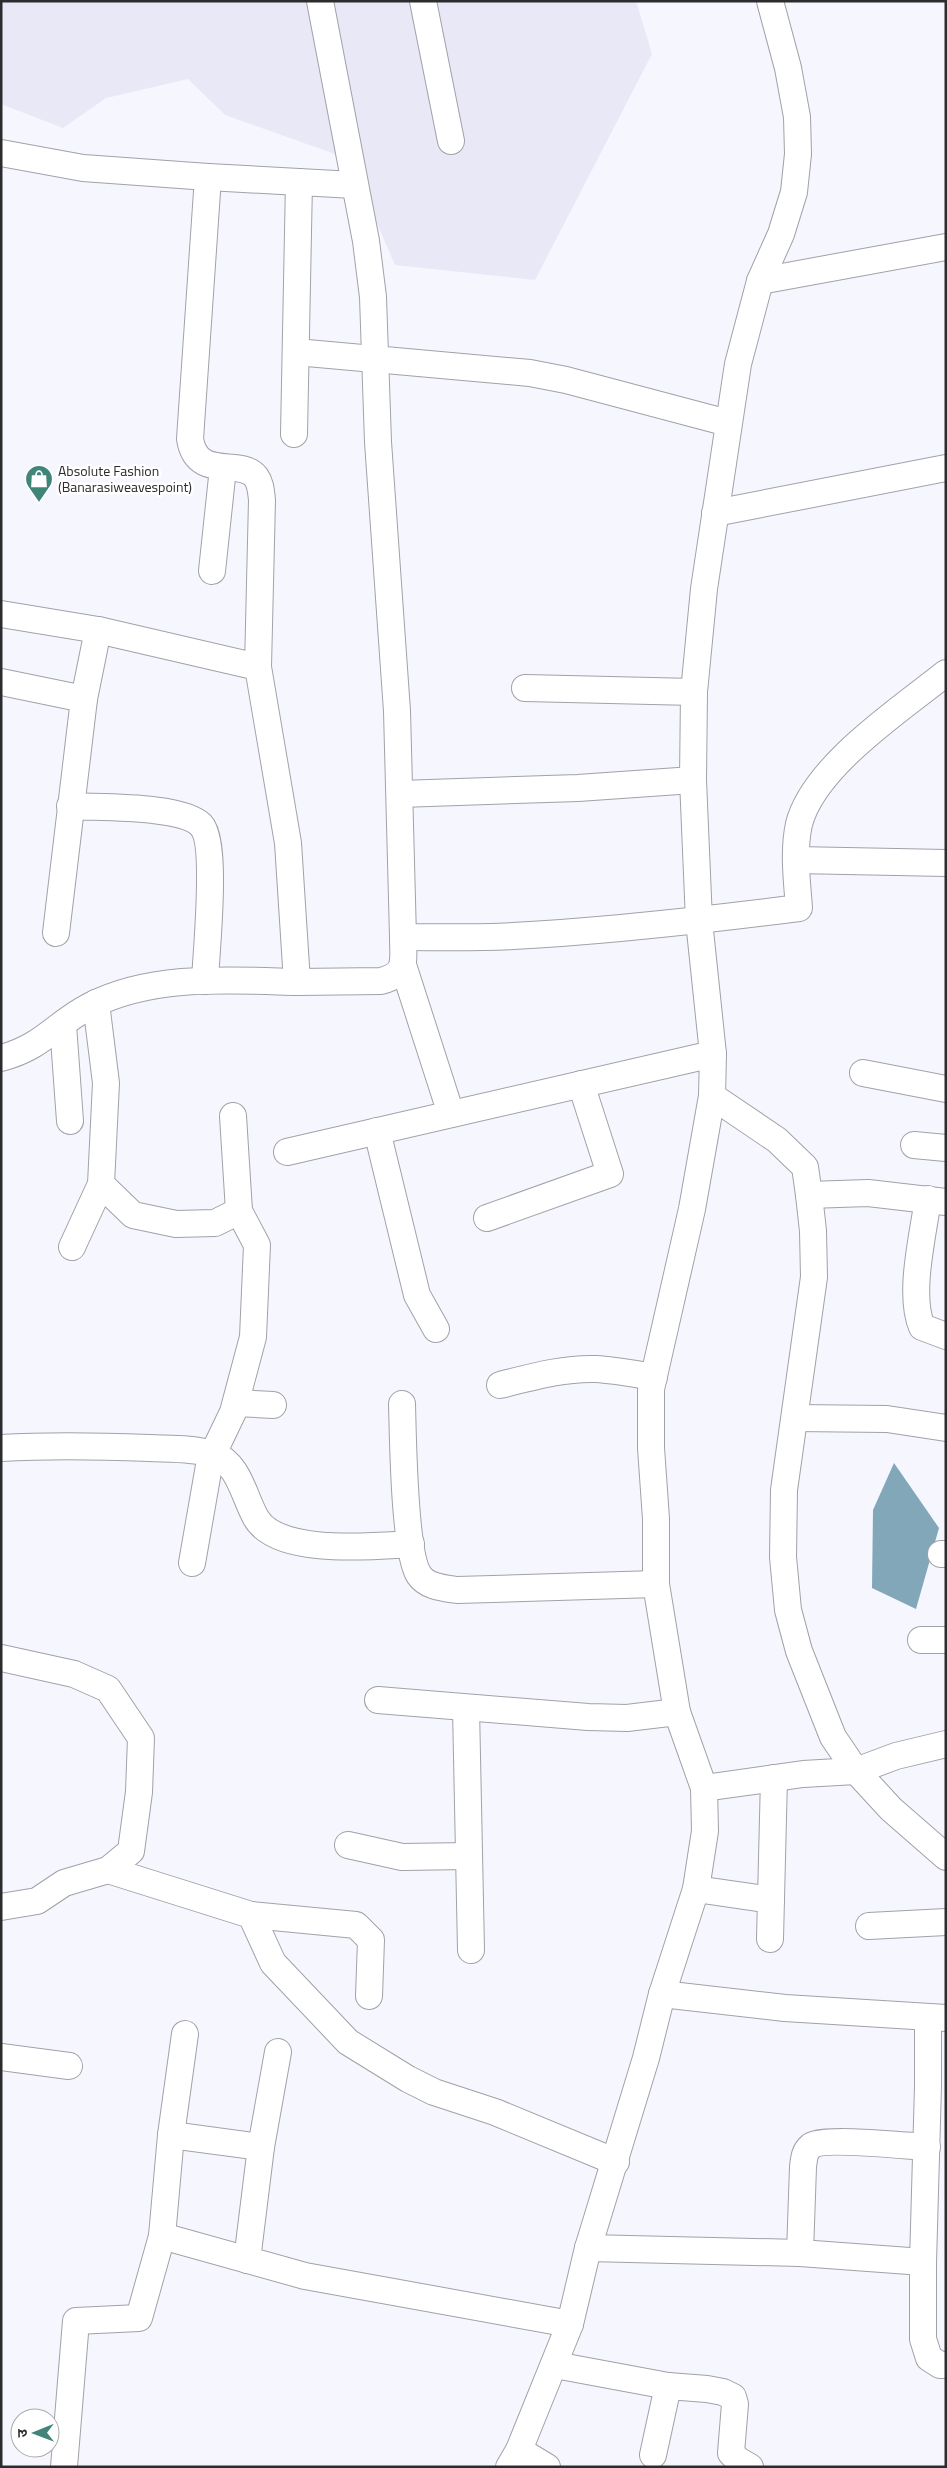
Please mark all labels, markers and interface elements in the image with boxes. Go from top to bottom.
place label: Absolute Fashion (Banarasiweavespoint) [58,460,192,497]
shop icon: Absolute Fashion (Banarasiweavespoint) [24,464,54,503]
north arrow [10,2408,60,2458]
text: उ [11,2428,32,2438]

